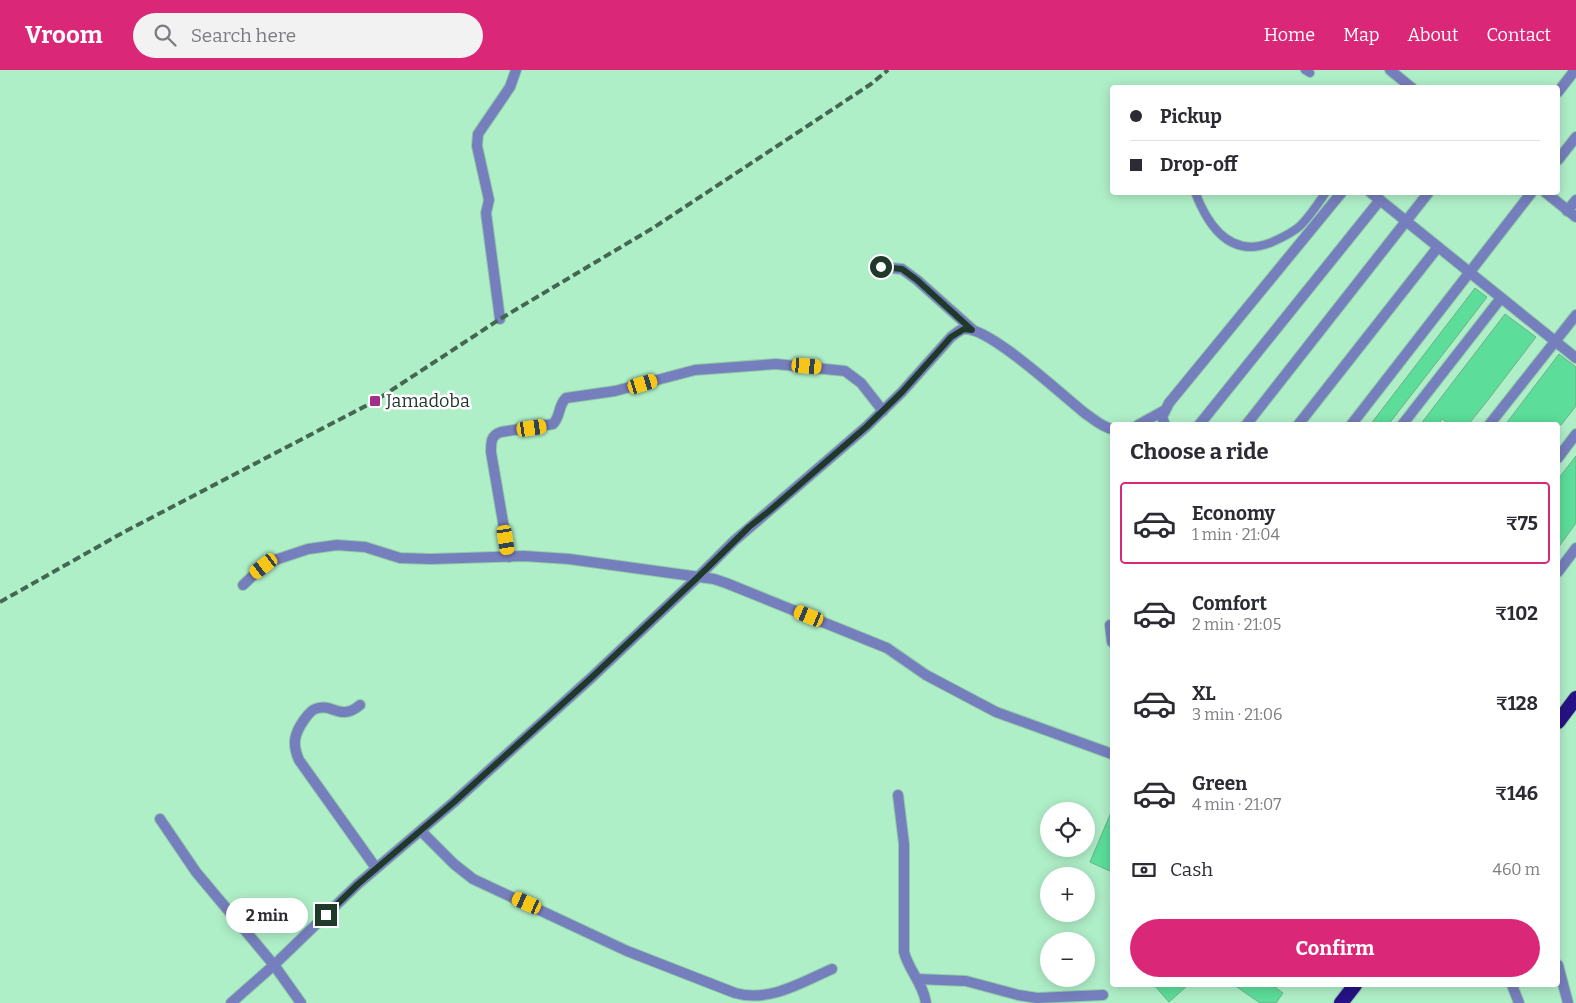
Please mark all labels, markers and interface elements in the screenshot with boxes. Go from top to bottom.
search box [133,13,483,58]
text: Vroom [25,21,103,49]
icon: search [151,21,179,49]
text: Search here [191,24,296,47]
text: Home [1264,24,1315,46]
text: Map [1343,24,1379,46]
text: About [1407,24,1458,46]
text: Contact [1486,24,1551,46]
text: Pickup [1160,105,1222,128]
text: Drop-off [1160,153,1238,176]
route start [870,256,892,278]
car [791,357,822,375]
car [626,372,659,396]
place label: Jamadoba [385,390,470,412]
marker: Jamadoba [368,394,382,408]
car [516,418,547,438]
text: Choose a ride [1130,438,1269,465]
icon: car [1132,501,1177,546]
text: Economy [1192,502,1275,525]
text: ₹75 [1506,512,1538,535]
car [496,524,515,556]
text: 1 min · 21:04 [1192,525,1280,544]
car [247,551,280,581]
icon: car [1132,591,1177,636]
text: Comfort [1192,592,1267,615]
text: ₹102 [1495,602,1538,625]
car [792,603,825,629]
text: 2 min · 21:05 [1192,615,1281,634]
icon: car [1132,681,1177,726]
text: XL [1192,682,1216,705]
text: ₹128 [1496,692,1538,715]
text: 3 min · 21:06 [1192,705,1282,724]
icon: car [1132,771,1177,816]
text: Green [1192,772,1247,795]
text: ₹146 [1495,782,1538,805]
text: 4 min · 21:07 [1192,795,1281,814]
map controls [1040,802,1095,987]
button: locate [1040,802,1095,857]
icon: cash [1130,856,1158,884]
text: Cash [1170,858,1213,881]
text: 460 m [1493,860,1540,879]
button: + [1040,867,1095,922]
car [510,890,543,916]
callout: 2 min [226,898,308,932]
route end [315,904,337,926]
text: 2 min [246,906,288,925]
button: Confirm [1130,919,1540,977]
button: − [1040,932,1095,987]

